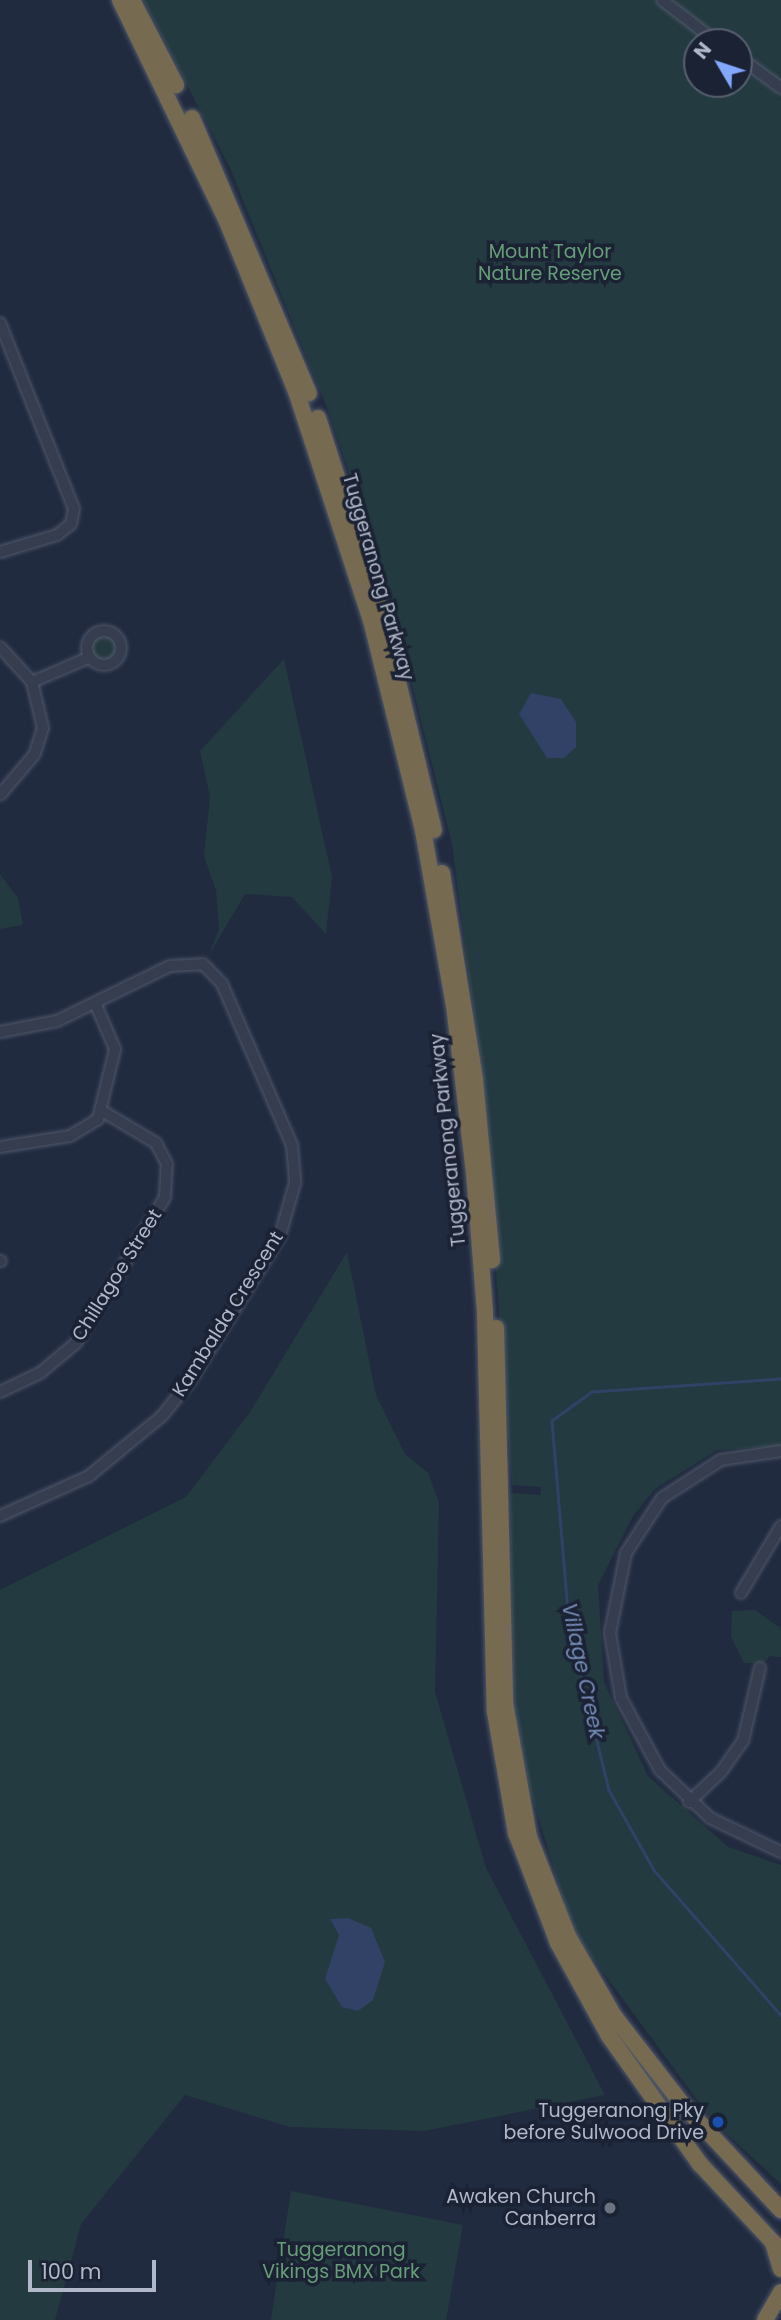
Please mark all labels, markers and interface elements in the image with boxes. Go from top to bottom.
north arrow [683,28,753,98]
text: N [688,37,718,65]
park label: Mount Taylor Nature Reserve [478,241,622,285]
street label: Tuggeranong Parkway [338,471,418,683]
street label: Tuggeranong Parkway [425,1032,471,1248]
street label: Chillagoe Street [67,1205,167,1345]
street label: Kambalda Crescent [168,1227,288,1401]
water label: Village Creek [556,1601,610,1741]
place label: Tuggeranong Pky before Sulwood Drive [504,2100,704,2144]
marker: Tuggeranong Pky before Sulwood Drive [710,2114,726,2130]
place label: Awaken Church Canberra [446,2186,596,2230]
marker: Awaken Church Canberra [602,2200,618,2216]
park label: Tuggeranong Vikings BMX Park [262,2239,420,2283]
scale bar [32,2246,159,2290]
text: 100 m [41,2257,101,2286]

